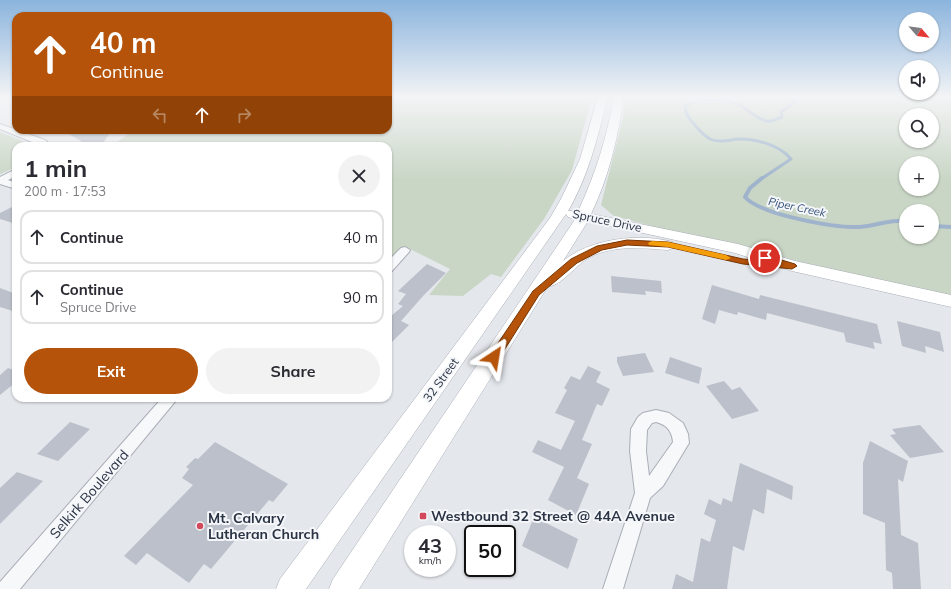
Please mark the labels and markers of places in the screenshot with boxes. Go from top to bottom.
pin [748,241,782,275]
place label: Westbound 32 Street @ 44A Avenue [431,507,675,525]
place label: Mt. Calvary Lutheran Church [208,509,319,543]
marker: Westbound 32 Street @ 44A Avenue [418,511,428,521]
marker: Mt. Calvary Lutheran Church [195,521,205,531]

